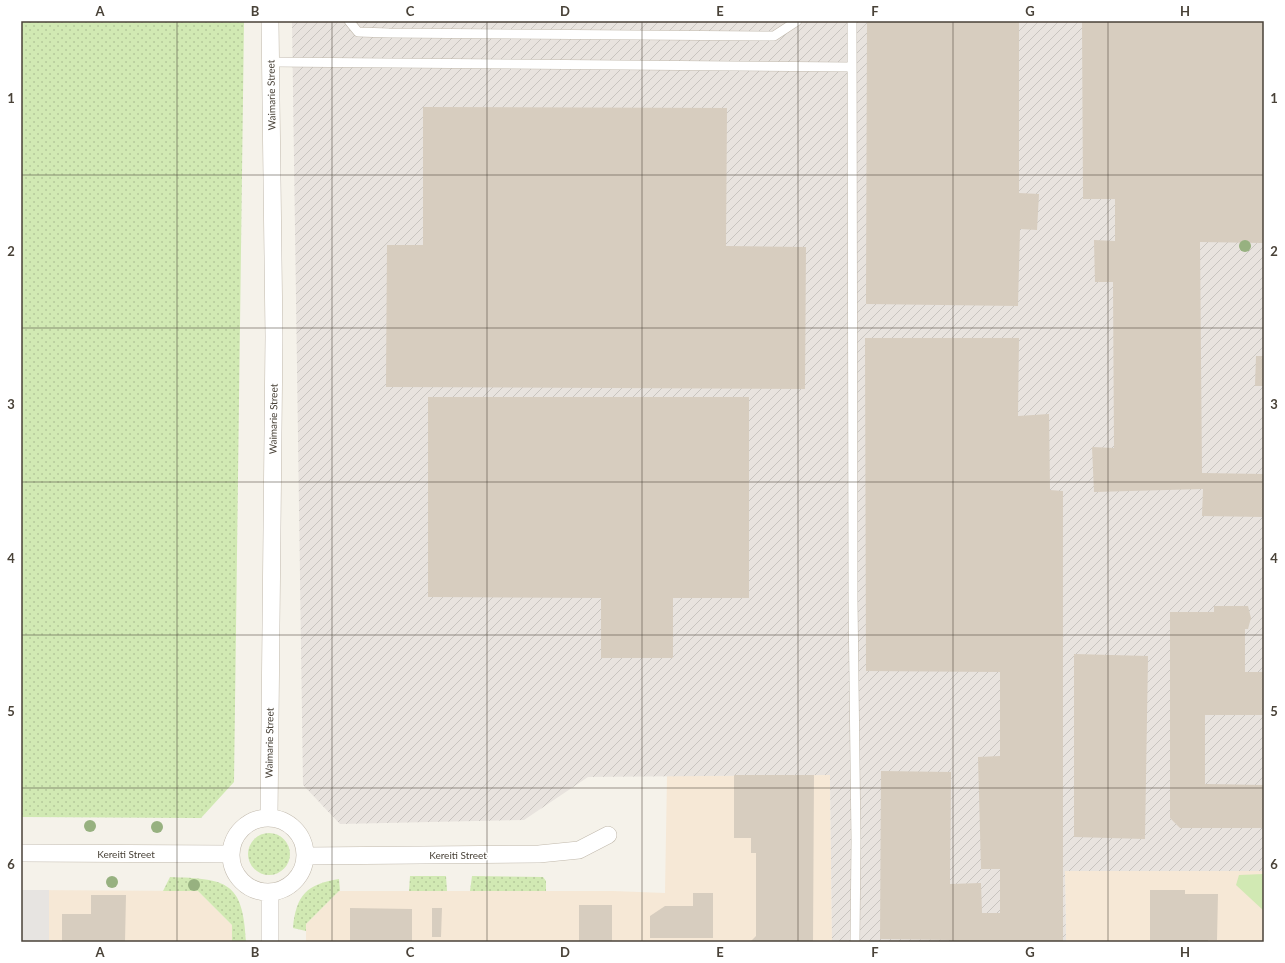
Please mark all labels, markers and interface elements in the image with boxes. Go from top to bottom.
text: A [94,3,105,19]
text: B [251,3,260,19]
text: C [406,3,415,19]
text: D [560,3,570,19]
text: E [716,3,724,19]
text: F [871,3,879,19]
text: G [1025,3,1035,19]
text: H [1180,3,1190,19]
street label: Waimarie Street [264,59,278,130]
text: 1 [7,90,15,106]
text: 1 [1270,90,1278,106]
text: 2 [7,243,15,259]
text: 2 [1270,243,1278,259]
street label: Waimarie Street [266,383,280,454]
text: 3 [7,396,15,412]
text: 3 [1270,396,1278,412]
text: 4 [7,550,15,566]
text: 4 [1270,550,1278,566]
text: 5 [7,703,15,719]
text: 5 [1270,703,1278,719]
street label: Waimarie Street [262,707,276,778]
street label: Kereiti Street [97,848,155,860]
street label: Kereiti Street [429,849,487,861]
text: 6 [7,856,15,872]
text: 6 [1270,856,1278,872]
text: A [94,944,105,960]
text: B [251,944,260,960]
text: C [406,944,415,960]
text: D [560,944,570,960]
text: E [716,944,724,960]
text: F [871,944,879,960]
text: G [1025,944,1035,960]
text: H [1180,944,1190,960]

